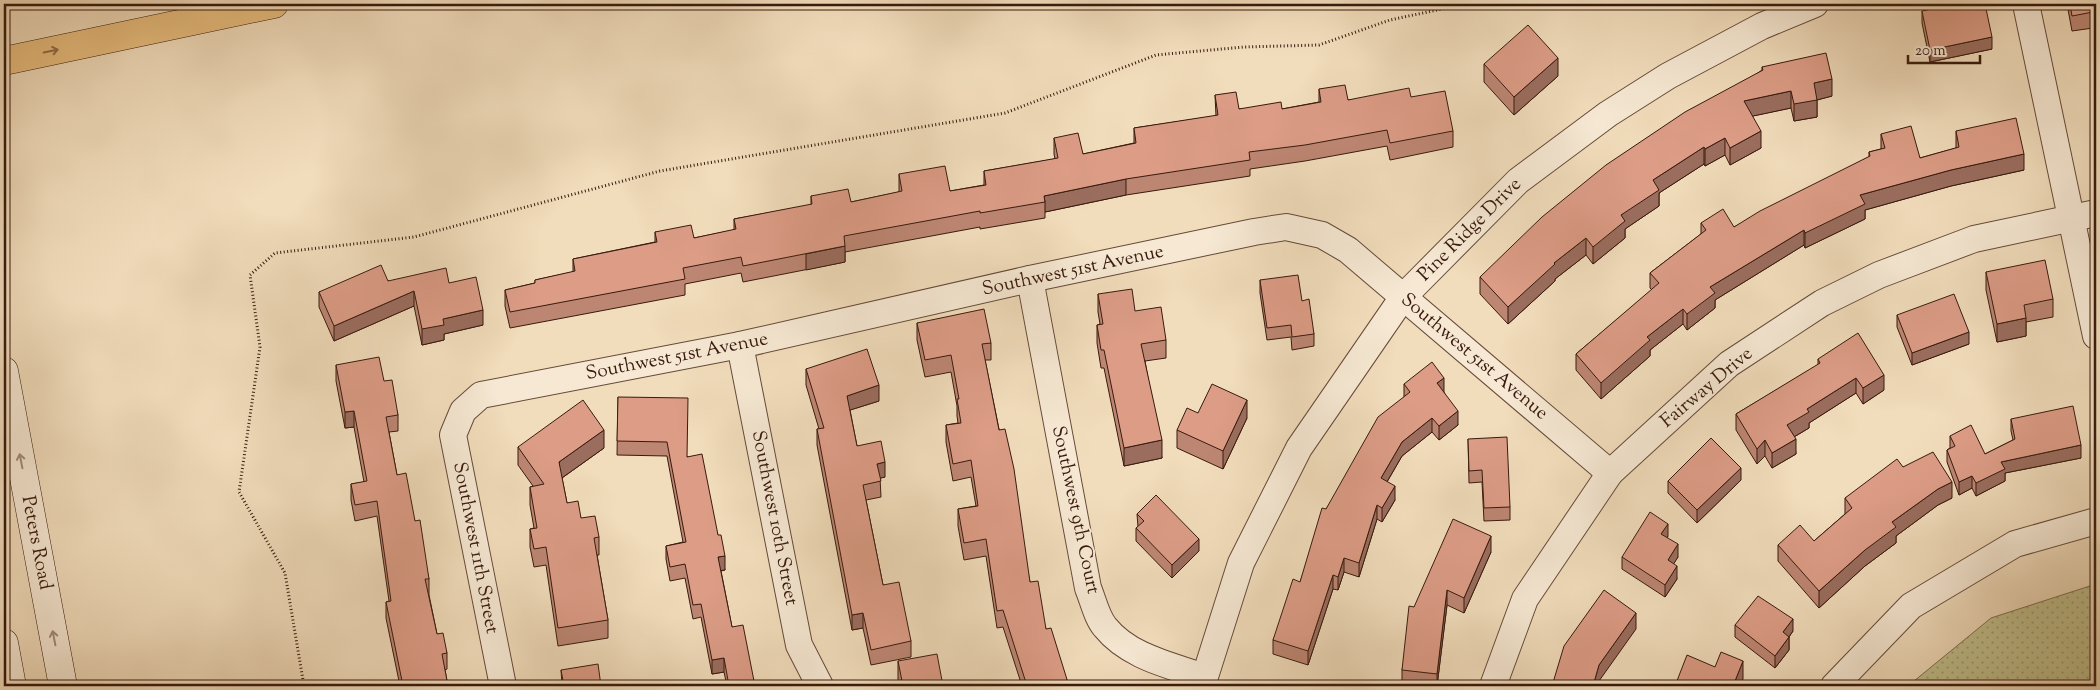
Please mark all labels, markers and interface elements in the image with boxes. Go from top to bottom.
scale bar [1908,32,1980,64]
text: 20 m [1915,41,1946,62]
one-way arrow [43,46,59,55]
street label: Pine Ridge Drive [1412,172,1528,288]
street label: Southwest 51st Avenue [980,239,1166,303]
street label: Southwest 51st Avenue [1394,287,1554,427]
street label: Southwest 51st Avenue [584,326,771,388]
street label: Fairway Drive [1655,341,1759,435]
street label: Southwest 9th Court [1044,423,1106,597]
street label: Southwest 10th Street [744,428,804,608]
one-way arrow [15,454,25,470]
street label: Southwest 11th Street [445,460,505,637]
street label: Peters Road [14,494,58,593]
one-way arrow [49,631,59,647]

